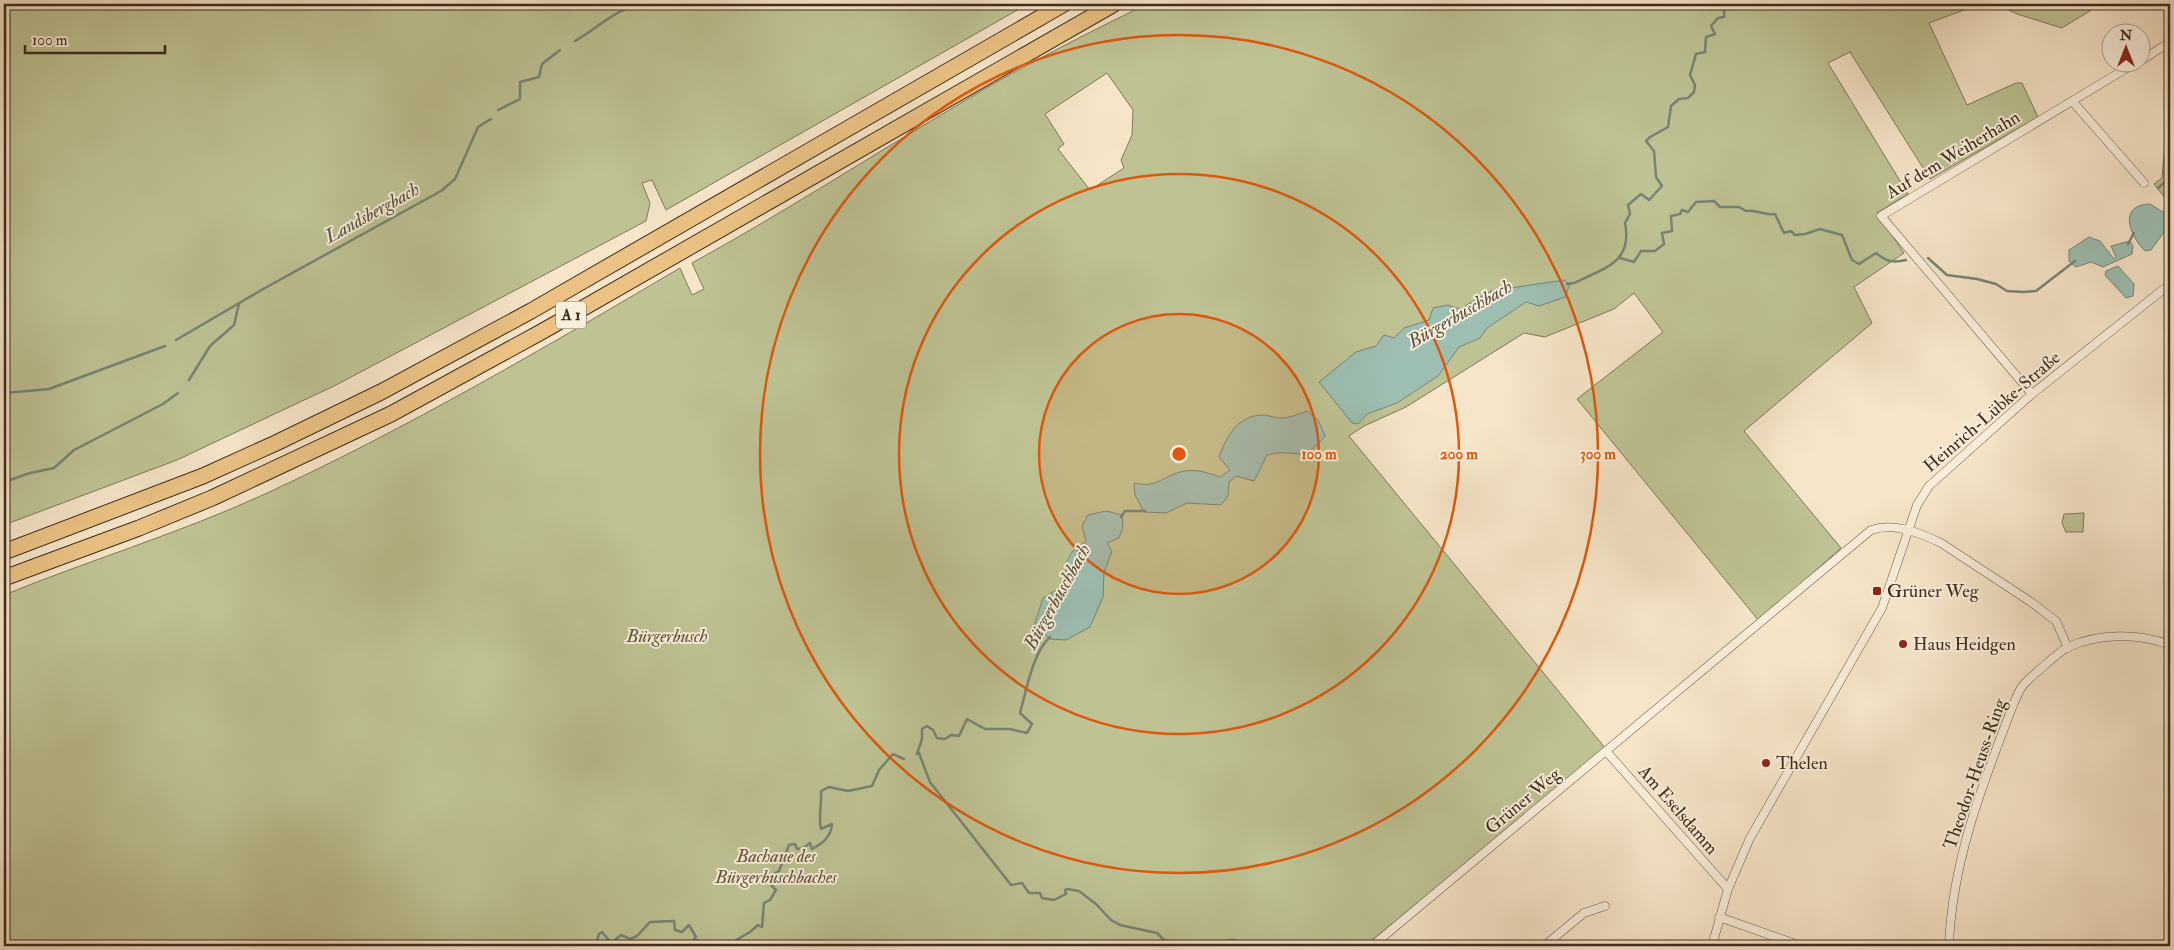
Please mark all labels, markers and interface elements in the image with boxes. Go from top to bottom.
scale bar [25,22,165,54]
north arrow [2102,22,2152,72]
text: N [2119,27,2133,44]
text: 100 m [32,31,68,50]
street label: Auf dem Weiherhahn [1881,106,2024,205]
water label: Landsbergbach [320,177,424,249]
water label: Bürgerbuschbach [1403,274,1517,354]
road number: A 1 [556,302,586,328]
street label: Heinrich-Lübke-Straße [1919,346,2065,478]
centre of rings [1170,445,1188,463]
text: 100 m [1301,445,1337,464]
text: 200 m [1440,445,1478,464]
text: 300 m [1580,445,1616,464]
water label: Bürgerbuschbach [1018,540,1096,655]
place label: Grüner Weg [1887,580,1980,603]
marker: Grüner Weg [1871,585,1883,597]
park label: Bürgerbusch [625,625,708,648]
place label: Haus Heidgen [1913,633,2016,656]
marker: Haus Heidgen [1897,638,1909,650]
street label: Theodor-Heuss-Ring [1938,694,2012,852]
place label: Thelen [1776,752,1828,775]
marker: Thelen [1760,757,1772,769]
street label: Am Eselsdamm [1632,760,1723,859]
street label: Grüner Weg [1481,762,1566,839]
park label: Bachaue des Bürgerbuschbaches [714,845,838,889]

